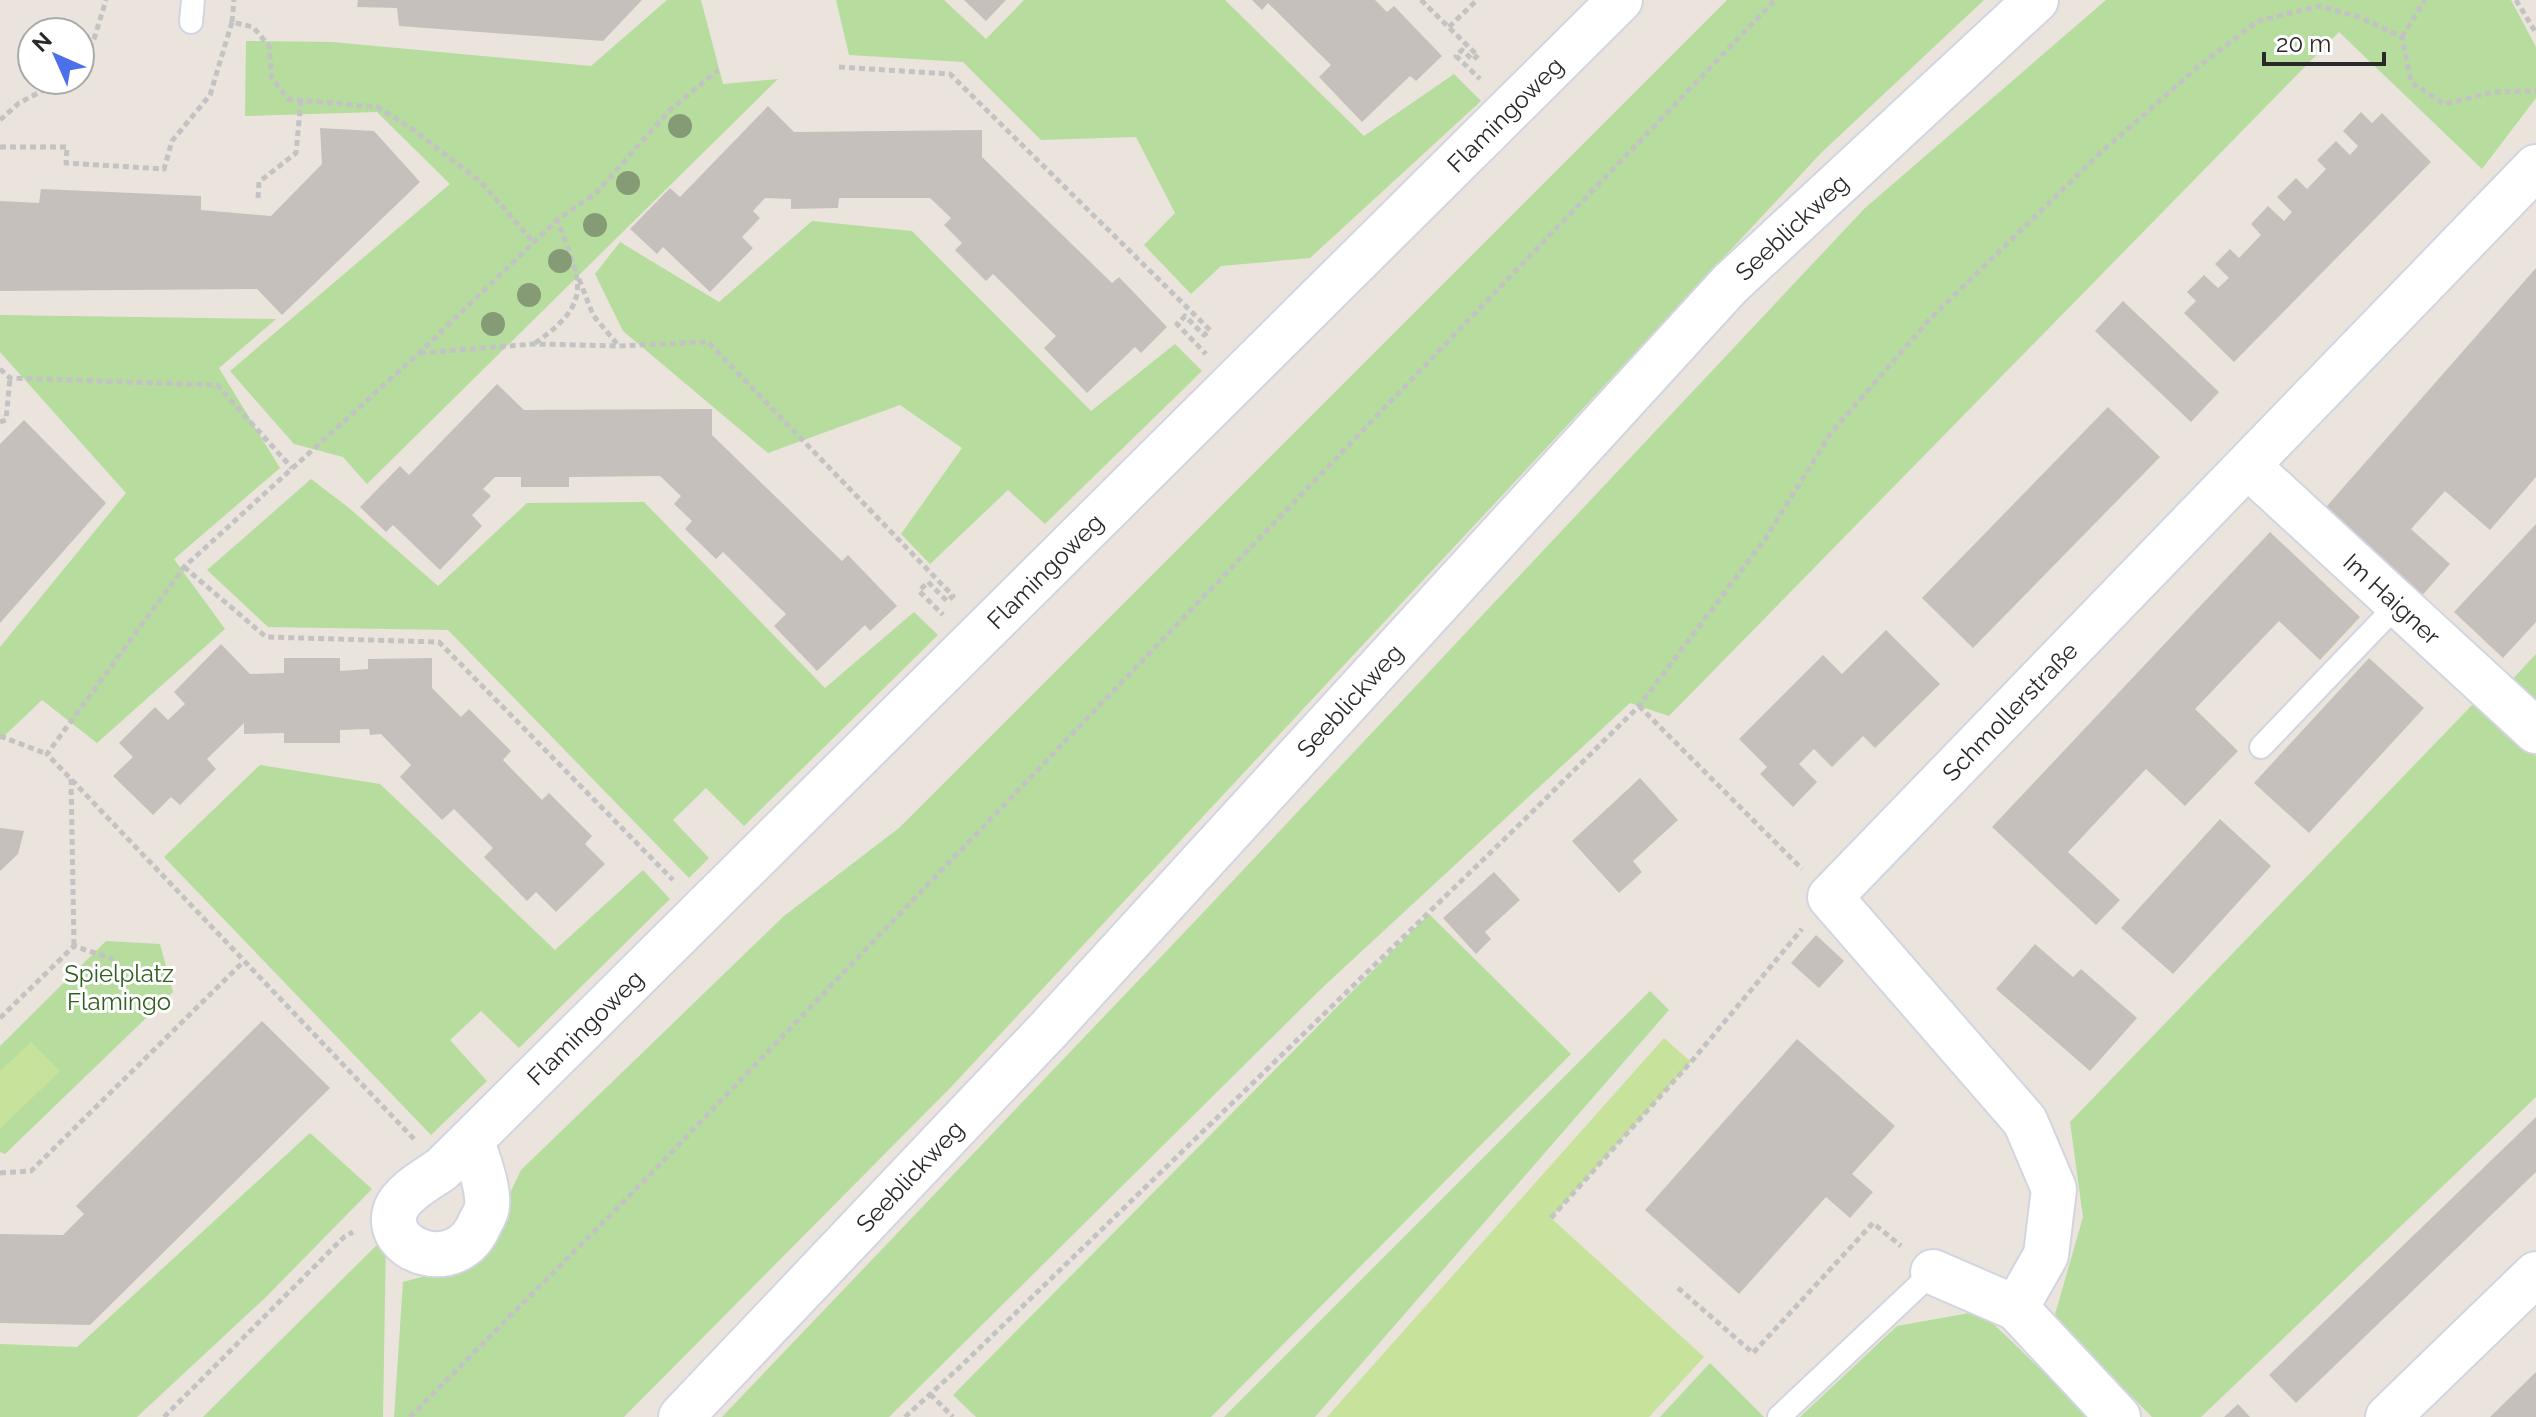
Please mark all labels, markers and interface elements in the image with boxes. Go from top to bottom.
north arrow [16,16,96,96]
scale bar [2264,16,2384,66]
text: N [27,27,57,57]
text: 20 m [2276,29,2331,58]
street label: Flamingoweg [1441,51,1569,178]
street label: Seeblickweg [1729,168,1854,286]
street label: Flamingoweg [981,507,1109,635]
street label: Im Haigner [2338,547,2447,651]
street label: Schmollerstraße [1936,636,2083,787]
street label: Seeblickweg [1290,638,1408,763]
park label: Spielplatz Flamingo [64,959,174,1016]
street label: Flamingoweg [521,964,649,1091]
street label: Seeblickweg [850,1114,969,1238]

